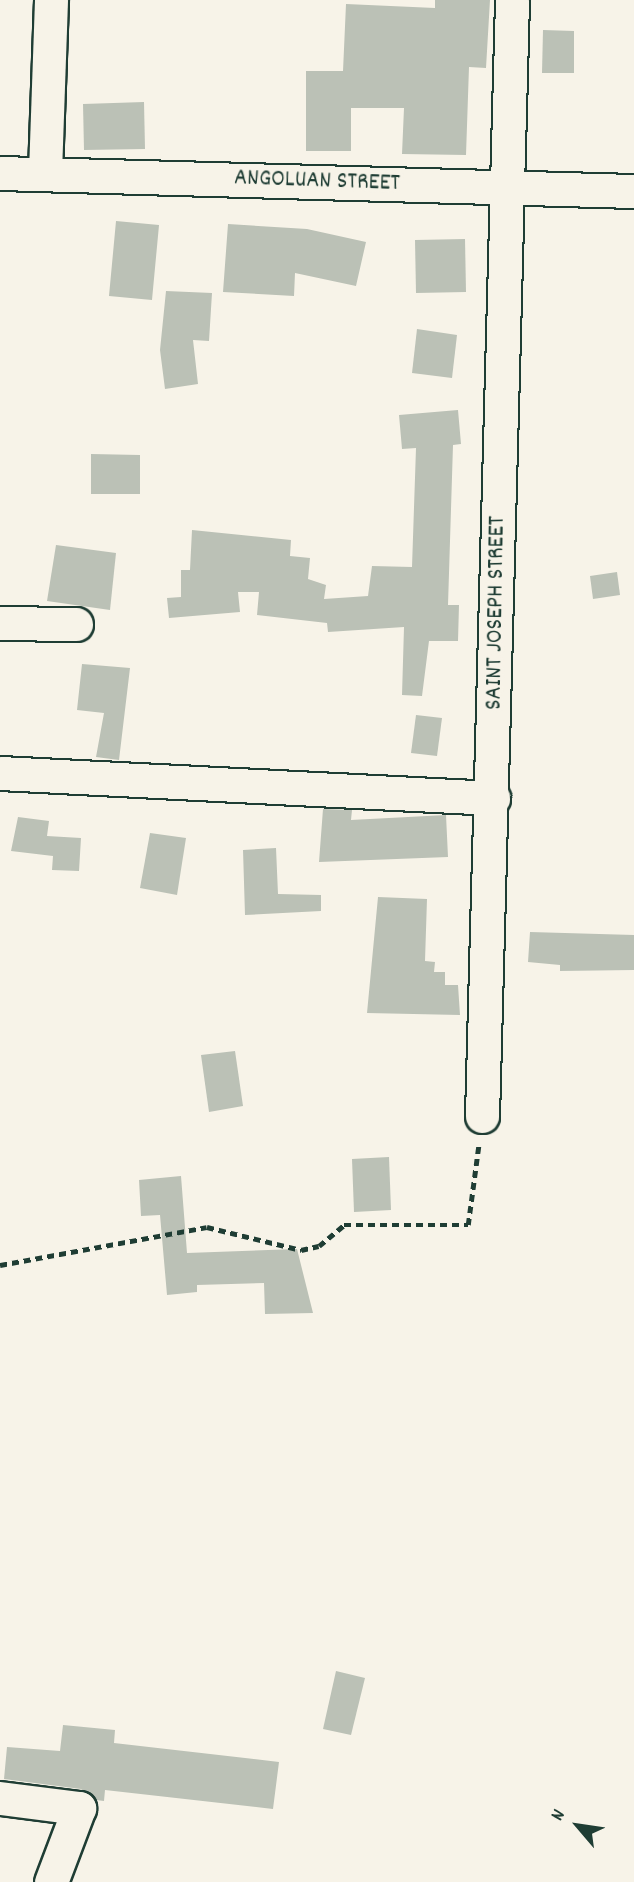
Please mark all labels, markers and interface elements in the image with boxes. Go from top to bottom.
street label: ANGOLUAN STREET [234,165,400,199]
street label: SAINT JOSEPH STREET [481,516,513,710]
north arrow [543,1791,613,1861]
text: N [545,1805,573,1826]

